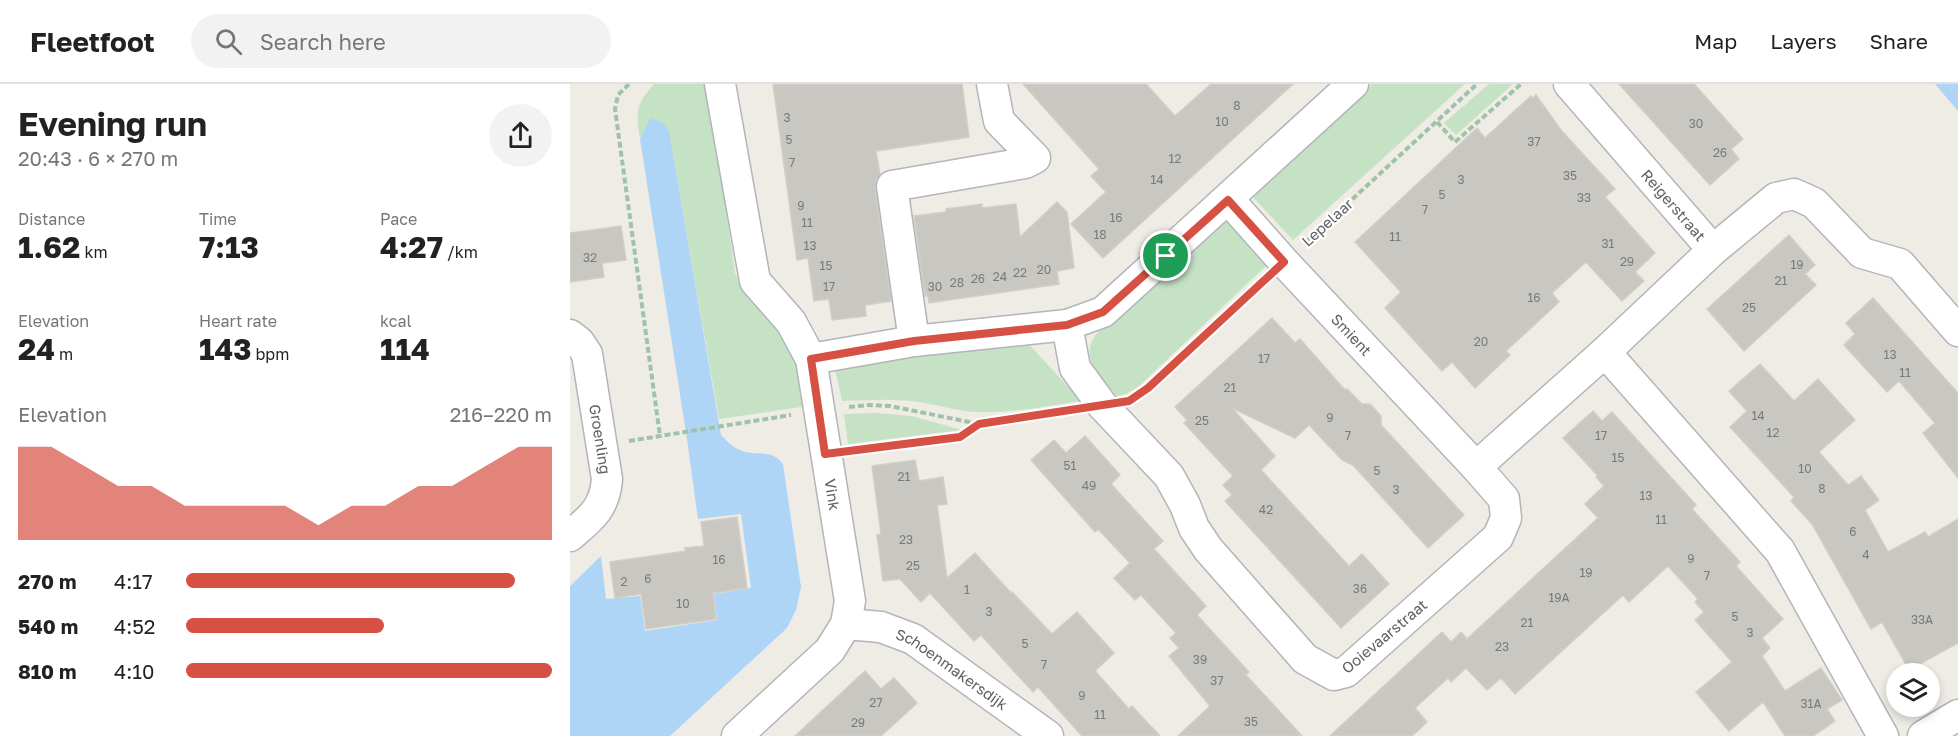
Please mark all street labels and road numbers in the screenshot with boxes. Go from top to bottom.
street label: Reigerstraat [1638,165,1710,244]
street label: Lepelaar [1298,194,1356,250]
street label: Smient [1328,310,1376,359]
street label: Groenling [586,403,615,475]
street label: Vink [821,477,844,512]
street label: Ooievaarstraat [1338,595,1430,677]
street label: Schoenmakersdijk [894,624,1012,714]

